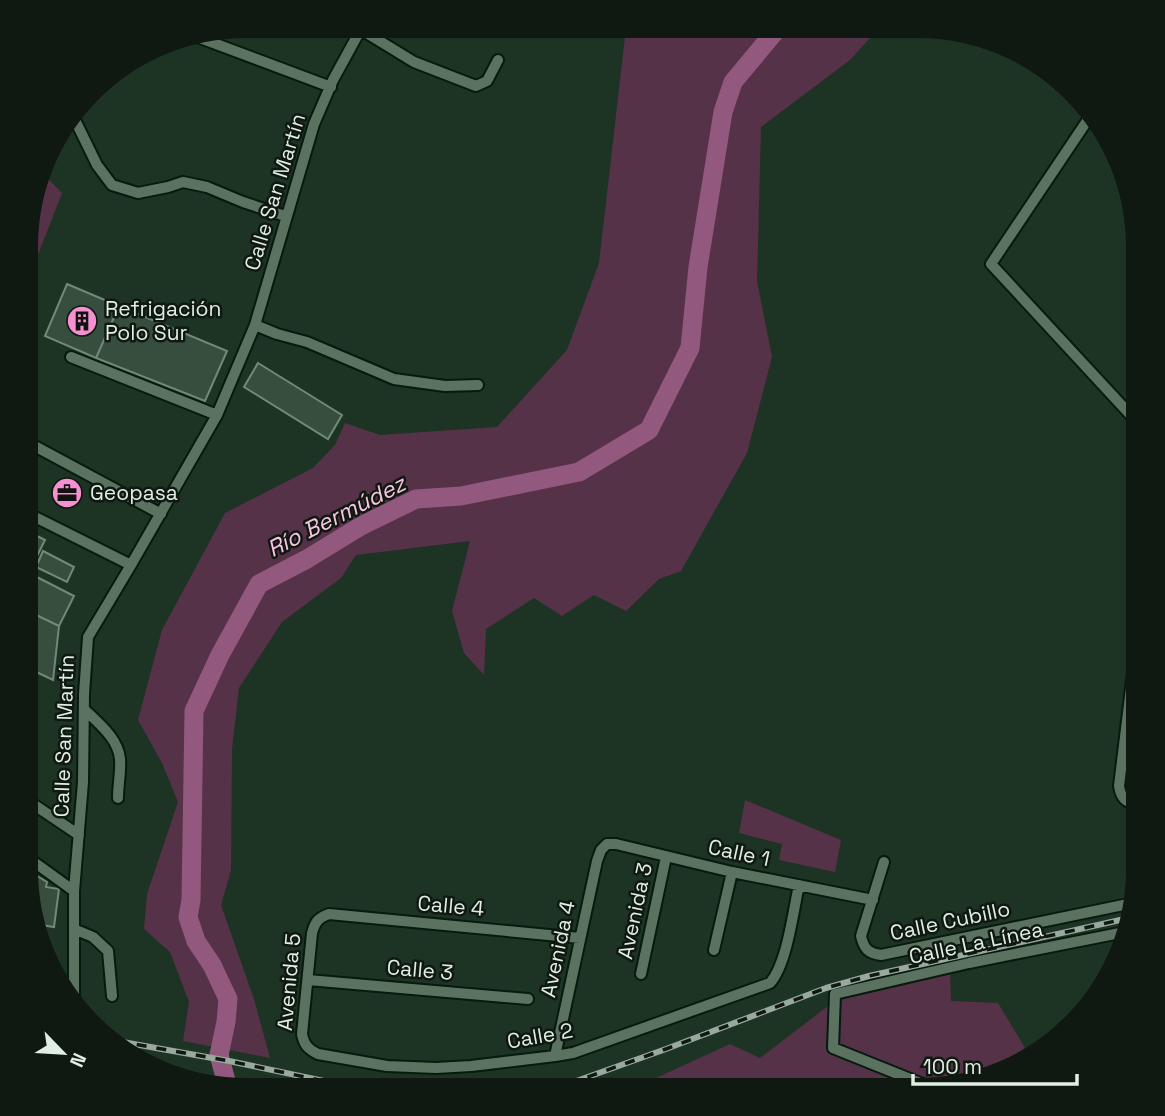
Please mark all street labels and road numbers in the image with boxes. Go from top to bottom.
street label: Calle San Martín [238,110,311,274]
street label: Calle San Martín [47,654,80,818]
street label: Calle 1 [706,833,772,872]
street label: Avenida 3 [611,860,658,962]
street label: Calle 4 [417,889,485,922]
street label: Calle Cubillo [887,895,1012,946]
street label: Avenida 4 [534,898,581,1000]
street label: Calle La Línea [906,915,1046,970]
street label: Avenida 5 [271,932,306,1032]
street label: Calle 3 [386,953,454,986]
street label: Calle 2 [505,1016,575,1055]

